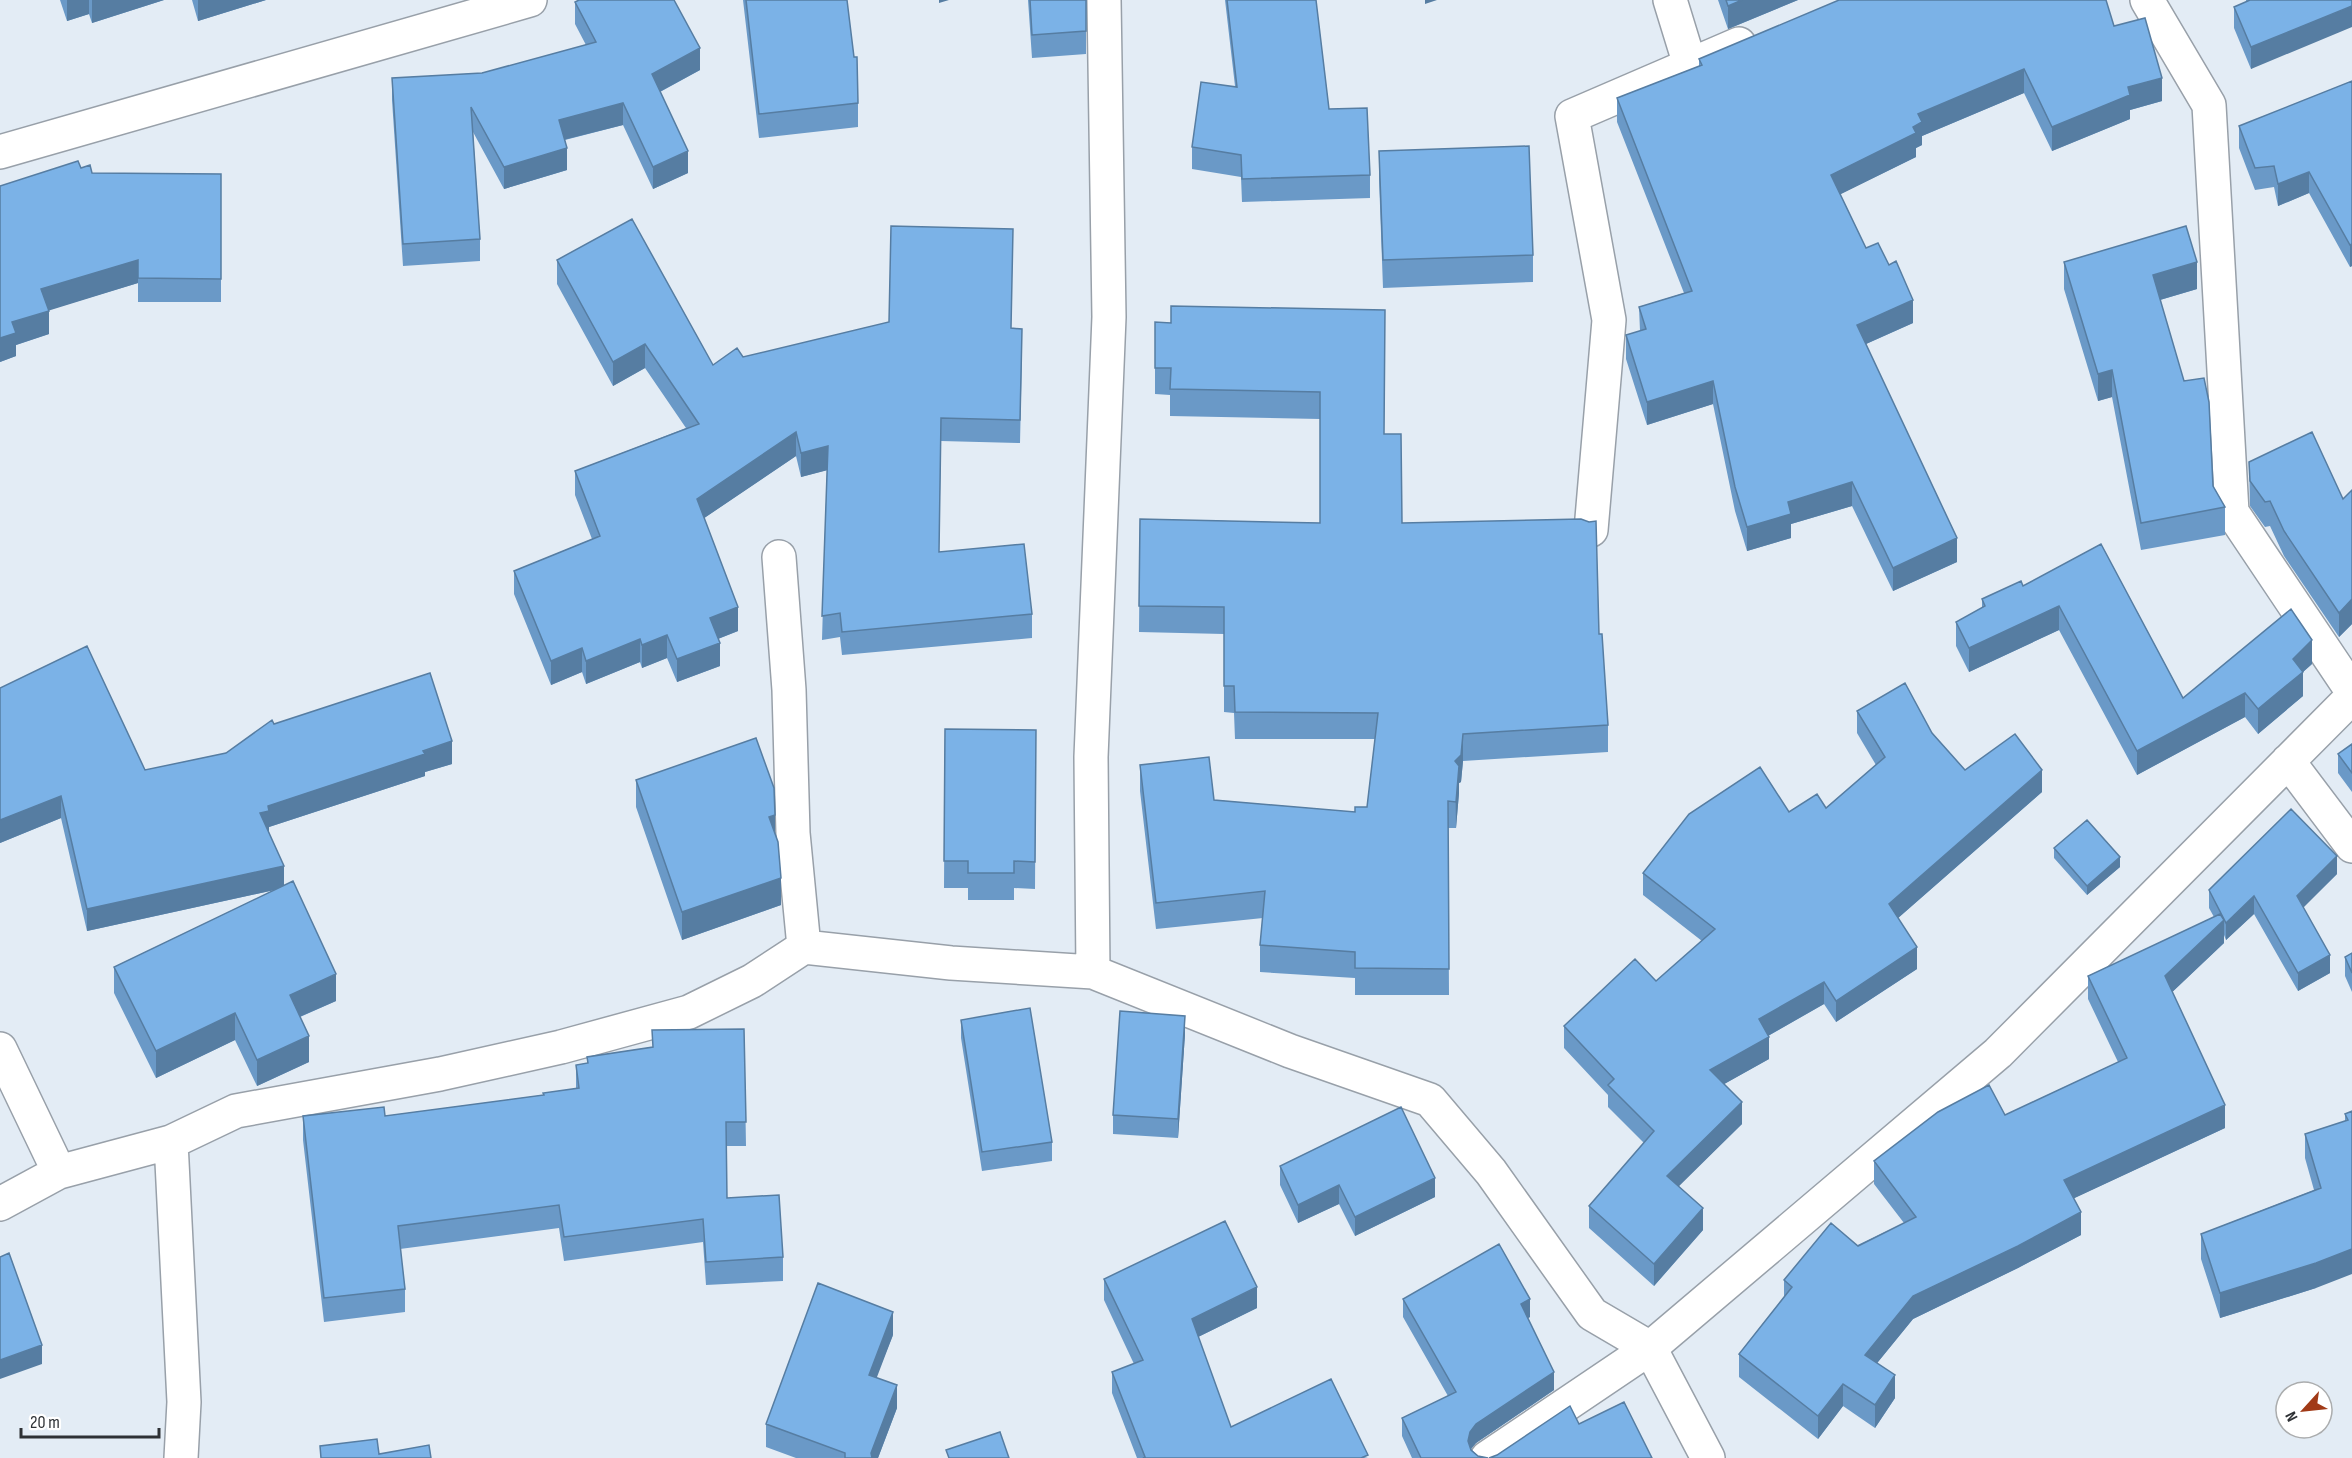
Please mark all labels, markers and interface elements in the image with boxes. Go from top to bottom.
north arrow [2274,1380,2334,1440]
scale bar [21,1401,159,1439]
text: N [2282,1408,2302,1424]
text: 20 m [30,1412,60,1433]

